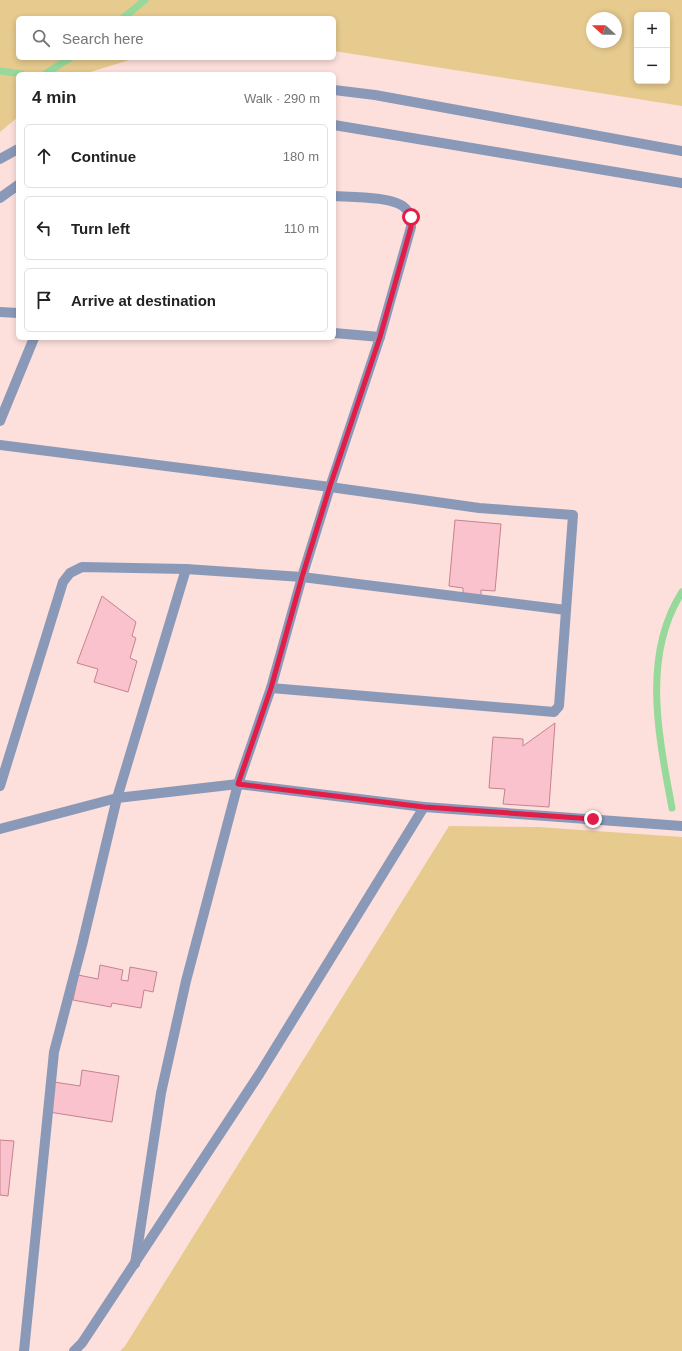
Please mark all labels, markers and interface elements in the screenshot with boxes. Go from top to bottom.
north arrow [586,12,622,48]
map controls [634,12,670,84]
button: + [634,12,670,48]
search box [16,16,336,60]
icon: search [30,27,52,49]
text: Search here [62,30,144,47]
button: − [634,48,670,84]
text: 4 min [32,88,76,107]
text: Walk · 290 m [244,91,320,106]
icon: ahead [33,145,55,167]
text: Continue [71,148,136,165]
text: 180 m [283,149,319,164]
route start [402,208,420,226]
icon: left [33,217,55,239]
text: Turn left [71,220,130,237]
text: 110 m [284,221,319,236]
icon: arrive [33,289,55,311]
text: Arrive at destination [71,292,216,309]
route end [584,810,602,828]

